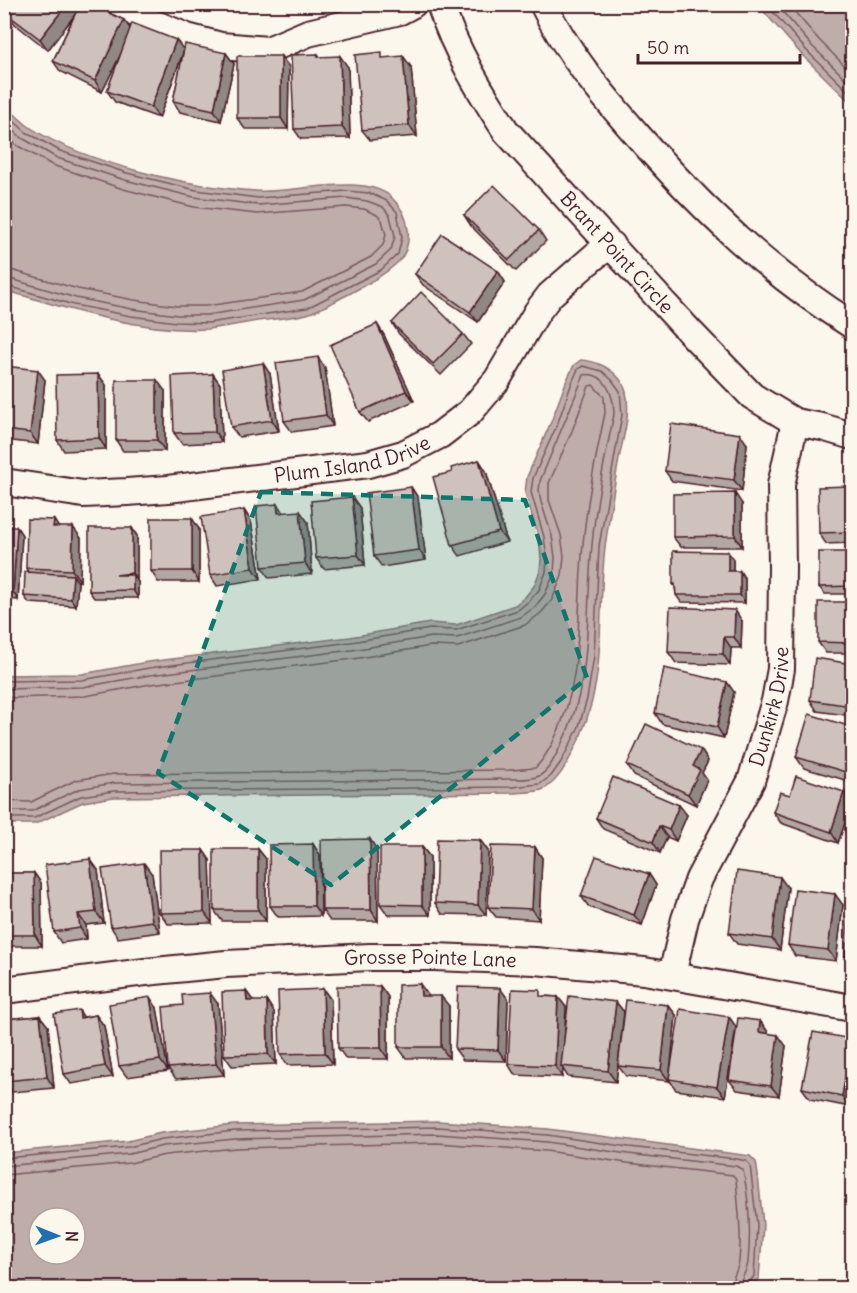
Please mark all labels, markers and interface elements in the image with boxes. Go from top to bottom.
scale bar [638,27,800,65]
text: 50 m [647,36,689,59]
street label: Brant Point Circle [555,186,680,318]
street label: Plum Island Drive [273,429,434,488]
street label: Dunkirk Drive [743,646,793,769]
street label: Grosse Pointe Lane [343,944,517,972]
north arrow [27,1206,87,1266]
text: N [62,1231,82,1242]

